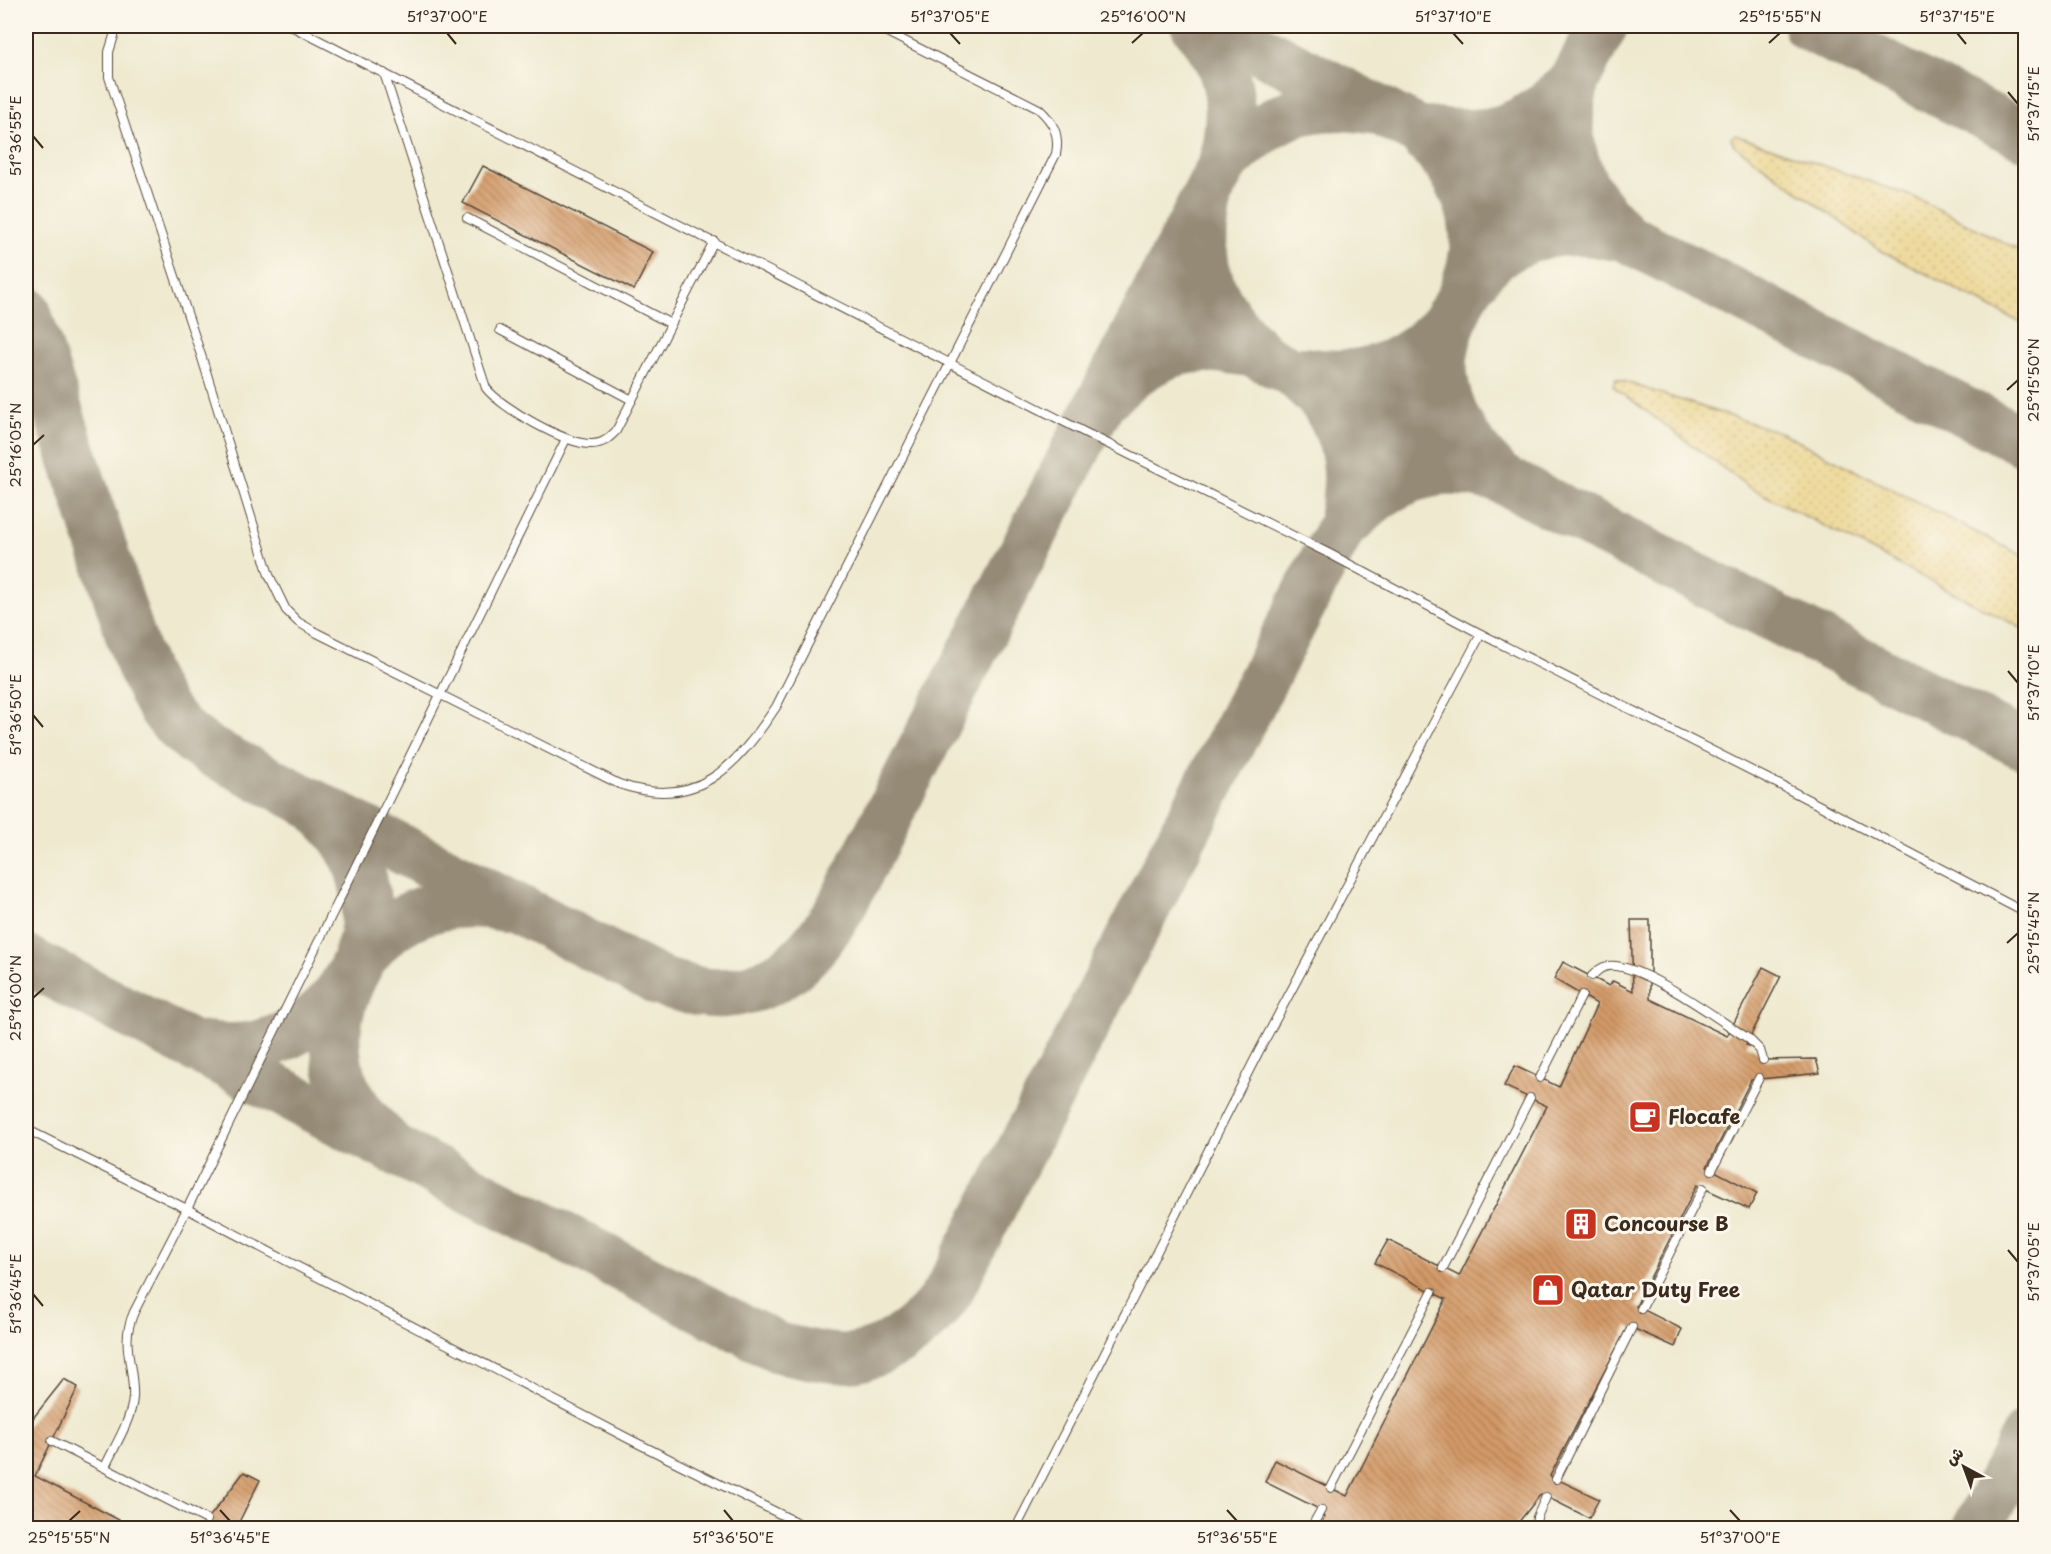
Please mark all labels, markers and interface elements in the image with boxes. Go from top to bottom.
text: 51°37'00"E [406,4,488,27]
text: 51°37'05"E [910,4,990,27]
text: 25°16'00"N [1100,4,1186,27]
text: 51°37'10"E [1414,4,1492,27]
text: 25°15'55"N [1738,4,1822,27]
text: 51°37'15"E [1919,4,1995,27]
text: 51°37'15"E [2021,66,2044,142]
text: 51°36'55"E [3,95,26,177]
text: 25°15'50"N [2021,338,2044,422]
text: 25°16'05"N [3,403,26,487]
text: 51°37'10"E [2021,644,2044,722]
text: 51°36'50"E [3,674,26,756]
text: 25°15'45"N [2021,892,2044,974]
text: 25°16'00"N [3,955,26,1041]
cafe icon: Flocafe [1627,1099,1663,1135]
place label: Flocafe [1668,1101,1740,1131]
building icon: Concourse B [1563,1206,1599,1242]
place label: Concourse B [1604,1208,1729,1238]
text: 51°37'05"E [2021,1222,2044,1302]
text: 51°36'45"E [3,1254,26,1334]
shop icon: Qatar Duty Free [1530,1272,1566,1308]
place label: Qatar Duty Free [1571,1274,1740,1304]
north arrow [1934,1437,1994,1497]
text: ش [1939,1440,1968,1470]
text: 25°15'55"N [27,1525,111,1548]
text: 51°36'45"E [190,1525,270,1548]
text: 51°36'50"E [692,1525,774,1548]
text: 51°36'55"E [1196,1525,1278,1548]
text: 51°37'00"E [1699,1525,1781,1548]

